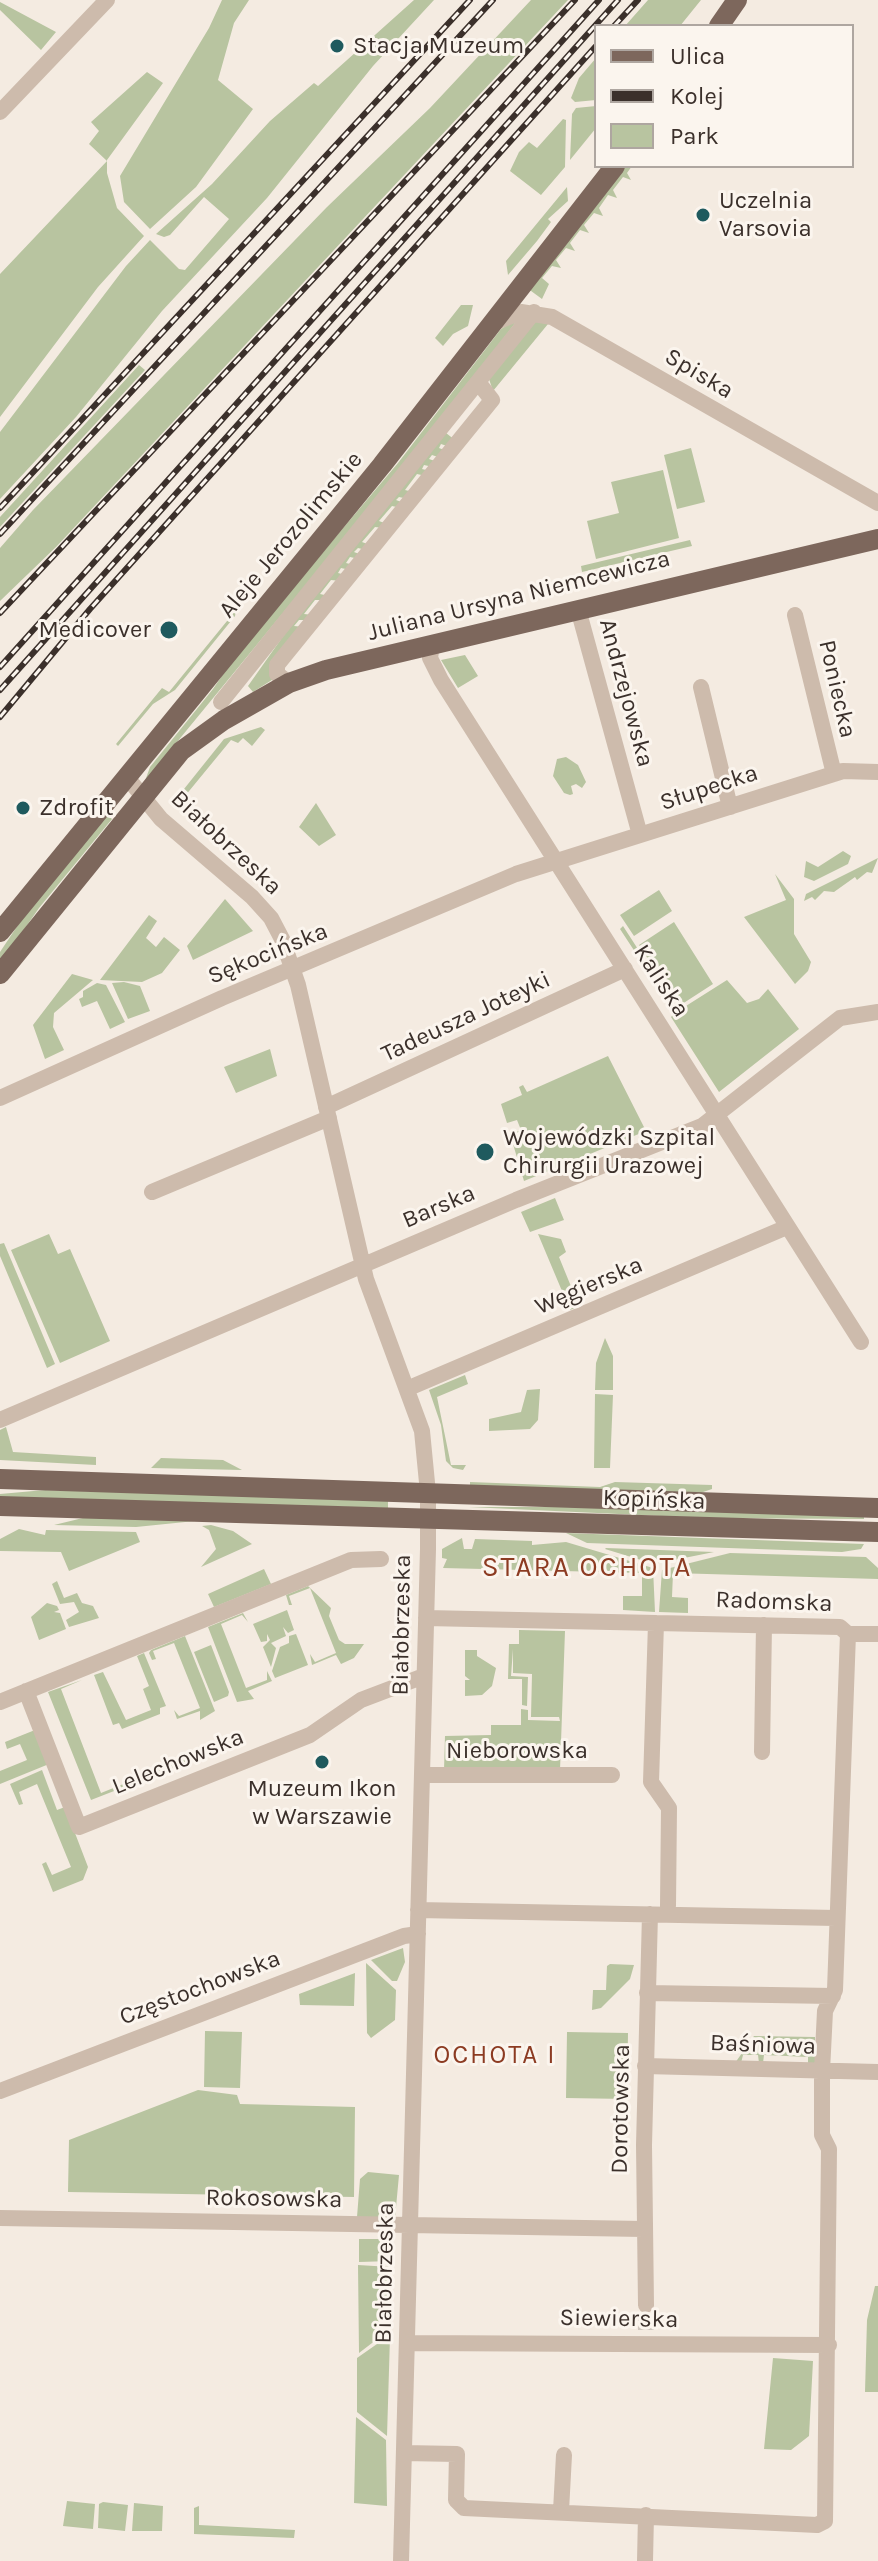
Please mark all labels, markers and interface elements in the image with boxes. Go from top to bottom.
legend [594,24,854,168]
place label: Stacja Muzeum [353,32,524,60]
marker: Stacja Muzeum [328,37,346,55]
text: Ulica [670,42,725,70]
text: Kolej [670,82,724,110]
text: Park [670,122,719,150]
place label: Uczelnia Varsovia [719,187,812,243]
marker: Uczelnia Varsovia [694,206,712,224]
street label: Spiska [659,342,739,406]
street label: Aleje Jerozolimskie [213,446,369,624]
street label: Juliana Ursyna Niemcewicza [365,544,673,648]
place label: Medicover [38,616,151,644]
street label: Andrzejowska [592,616,660,770]
marker: Medicover [158,619,180,641]
street label: Poniecka [812,637,862,741]
street label: Słupecka [656,759,762,817]
street label: Białobrzeska [165,784,287,902]
place label: Zdrofit [39,794,114,822]
marker: Zdrofit [14,799,32,817]
street label: Sękocińska [204,917,332,991]
street label: Kaliska [627,939,695,1023]
street label: Tadeusza Joteyki [377,965,555,1069]
place label: Wojewódzki Szpital Chirurgii Urazowej [503,1124,715,1180]
marker: Wojewódzki Szpital Chirurgii Urazowej [474,1141,496,1163]
street label: Barska [398,1179,480,1235]
street label: Węgierska [531,1250,647,1322]
street label: Kopińska [602,1484,706,1516]
district label: STARA OCHOTA [482,1551,692,1585]
street label: Białobrzeska [386,1554,418,1696]
street label: Radomska [715,1586,833,1618]
street label: Lelechowska [108,1723,248,1801]
street label: Nieborowska [446,1737,588,1765]
marker: Muzeum Ikon w Warszawie [313,1753,331,1771]
place label: Muzeum Ikon w Warszawie [247,1775,397,1831]
street label: Częstochowska [116,1944,284,2032]
street label: Baśniowa [709,2029,817,2061]
district label: OCHOTA I [433,2040,557,2072]
street label: Dorotowska [605,2044,637,2174]
street label: Rokosowska [205,2183,343,2215]
street label: Białobrzeska [369,2202,401,2344]
street label: Siewierska [559,2304,679,2334]

